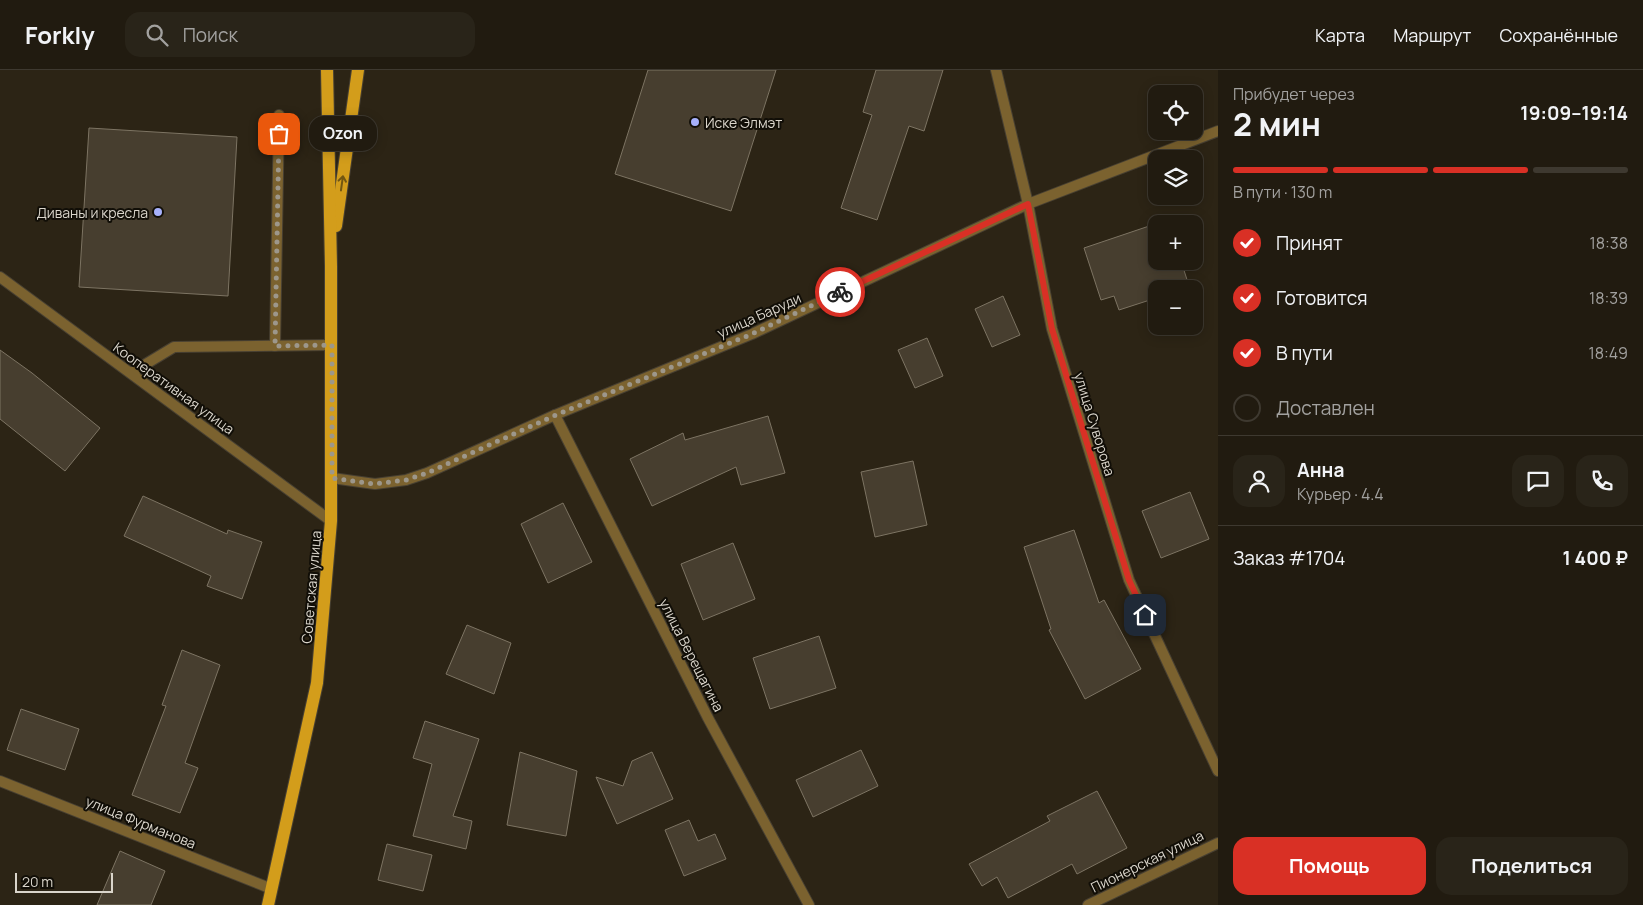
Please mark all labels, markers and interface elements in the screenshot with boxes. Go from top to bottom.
search box [125,12,475,57]
text: Forkly [25,18,95,51]
icon: search [143,21,171,49]
text: Поиск [183,22,238,48]
text: Карта [1315,23,1365,47]
text: Маршрут [1393,23,1471,47]
text: Сохранённые [1499,23,1618,47]
text: Прибудет через [1233,83,1355,105]
map controls [1148,85,1203,335]
button: locate [1148,85,1203,140]
text: 19:09–19:14 [1520,100,1628,126]
text: 2 мин [1233,102,1321,146]
pin [258,113,300,155]
place label: Иске Элмэт [705,113,782,132]
callout: Ozon [309,116,376,152]
marker: Иске Элмэт [689,116,701,128]
icon: bag [265,120,293,148]
text: Ozon [323,122,363,144]
button: layers [1148,150,1203,205]
one-way arrow [337,175,347,191]
text: В пути · 130 m [1233,181,1332,203]
place label: Диваны и кресла [36,203,148,222]
marker: Диваны и кресла [152,206,164,218]
button: + [1148,215,1203,270]
icon: check [1233,229,1261,257]
text: Принят [1276,230,1343,256]
text: 18:38 [1590,232,1628,254]
courier [815,267,865,317]
icon: bike [826,278,854,306]
button: − [1148,280,1203,335]
icon: check [1233,284,1261,312]
text: Готовится [1276,285,1368,311]
text: 18:39 [1589,287,1628,309]
street label: улица Баруди [714,288,804,342]
street label: Кооперативная улица [110,338,238,438]
icon: check [1233,339,1261,367]
text: В пути [1276,340,1333,366]
text: 18:49 [1588,342,1628,364]
street label: улица Суворова [1070,370,1120,478]
text: Доставлен [1276,395,1375,421]
button: person [1233,455,1285,507]
button: chat [1512,455,1564,507]
button: phone [1576,455,1628,507]
text: Анна [1297,457,1344,483]
text: Курьер · 4.4 [1297,483,1384,505]
street label: Советская улица [297,530,325,644]
text: Заказ #1704 [1233,545,1346,571]
text: 1 400 ₽ [1562,545,1628,571]
pin [1124,594,1166,636]
street label: улица Верещагина [655,595,729,715]
icon: home [1131,601,1159,629]
street label: улица Фурманова [83,791,199,853]
street label: Пионерская улица [1087,825,1207,897]
button: Помощь [1233,837,1426,895]
button: Поделиться [1436,837,1628,895]
scale bar [15,870,112,893]
text: 20 m [22,872,53,891]

